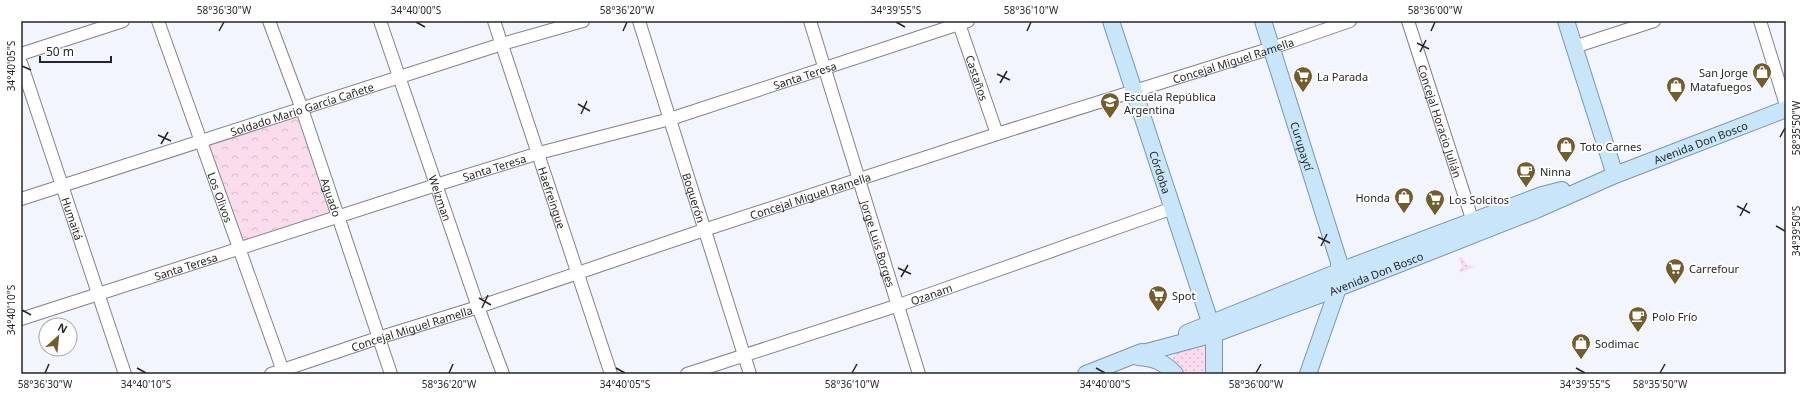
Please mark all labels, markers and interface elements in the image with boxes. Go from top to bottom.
text: 58°36'30"W [197,3,252,17]
text: 34°40'00"S [391,3,442,17]
text: 58°36'20"W [600,3,655,17]
text: 34°39'55"S [871,3,922,17]
text: 58°36'10"W [1004,3,1059,17]
text: 58°36'00"W [1408,3,1463,17]
street label: Concejal Miguel Ramella [1171,34,1296,86]
scale bar [40,38,111,64]
text: 34°40'05"S [4,40,18,91]
text: 50 m [46,43,74,60]
street label: Castaños [963,53,992,103]
street label: Santa Teresa [771,57,838,92]
shop icon: San Jorge [1751,61,1773,89]
street label: Concejal Horacio Julián [1415,62,1466,179]
supermarket icon: La Parada [1292,65,1314,93]
place label: San Jorge [1699,65,1748,80]
place label: La Parada [1317,69,1368,84]
shop icon: Matafuegos [1665,75,1687,103]
street label: Soldado Mario García Cañete [228,78,375,139]
place label: Matafuegos [1690,79,1752,94]
place label: Escuela República Argentina [1124,89,1216,117]
school or university icon: Escuela República Argentina [1099,91,1121,119]
text: 58°35'50"W [1789,100,1803,155]
street label: Avenida Don Bosco [1651,117,1750,167]
street label: Curupaytí [1288,120,1317,173]
shop icon: Toto Carnes [1555,135,1577,163]
place label: Toto Carnes [1580,139,1641,154]
street label: Córdoba [1147,149,1175,195]
street label: Santa Teresa [461,150,528,184]
cafe icon: Ninna [1515,160,1537,188]
place label: Ninna [1540,164,1571,179]
street label: Haefreingue [535,165,570,230]
street label: Concejal Miguel Ramella [748,168,872,222]
street label: Los Olivos [205,170,237,224]
street label: Boquerón [680,171,709,224]
street label: Weizman [426,173,455,223]
street label: Aguado [318,176,345,219]
shop icon: Honda [1393,186,1415,214]
supermarket icon: Los Solcitos [1424,188,1446,216]
place label: Honda [1355,190,1390,205]
place label: Los Solcitos [1449,192,1509,207]
street label: Humaitá [59,195,87,242]
street label: Jorge Luis Borges [858,197,899,289]
text: 34°39'50"S [1789,205,1803,256]
street label: Avenida Don Bosco [1327,248,1425,298]
street label: Santa Teresa [152,249,219,283]
supermarket icon: Carrefour [1664,257,1686,285]
place label: Carrefour [1689,261,1739,276]
street label: Ozanam [908,279,954,308]
text: 34°40'10"S [4,284,18,335]
supermarket icon: Spot [1147,284,1169,312]
place label: Spot [1172,288,1195,303]
street label: Concejal Miguel Ramella [349,302,474,354]
cafe icon: Polo Frío [1627,305,1649,333]
place label: Polo Frío [1652,309,1698,324]
north arrow [38,317,78,357]
text: N [55,319,70,336]
shop icon: Sodimac [1570,332,1592,360]
place label: Sodimac [1595,336,1639,351]
text: 58°36'30"W [18,377,73,391]
text: 34°40'10"S [121,377,172,391]
text: 58°36'20"W [422,377,477,391]
text: 34°40'05"S [600,377,651,391]
text: 58°36'10"W [825,377,880,391]
text: 34°40'00"S [1080,377,1131,391]
text: 58°36'00"W [1229,377,1284,391]
text: 34°39'55"S [1560,377,1611,391]
text: 58°35'50"W [1633,377,1688,391]

